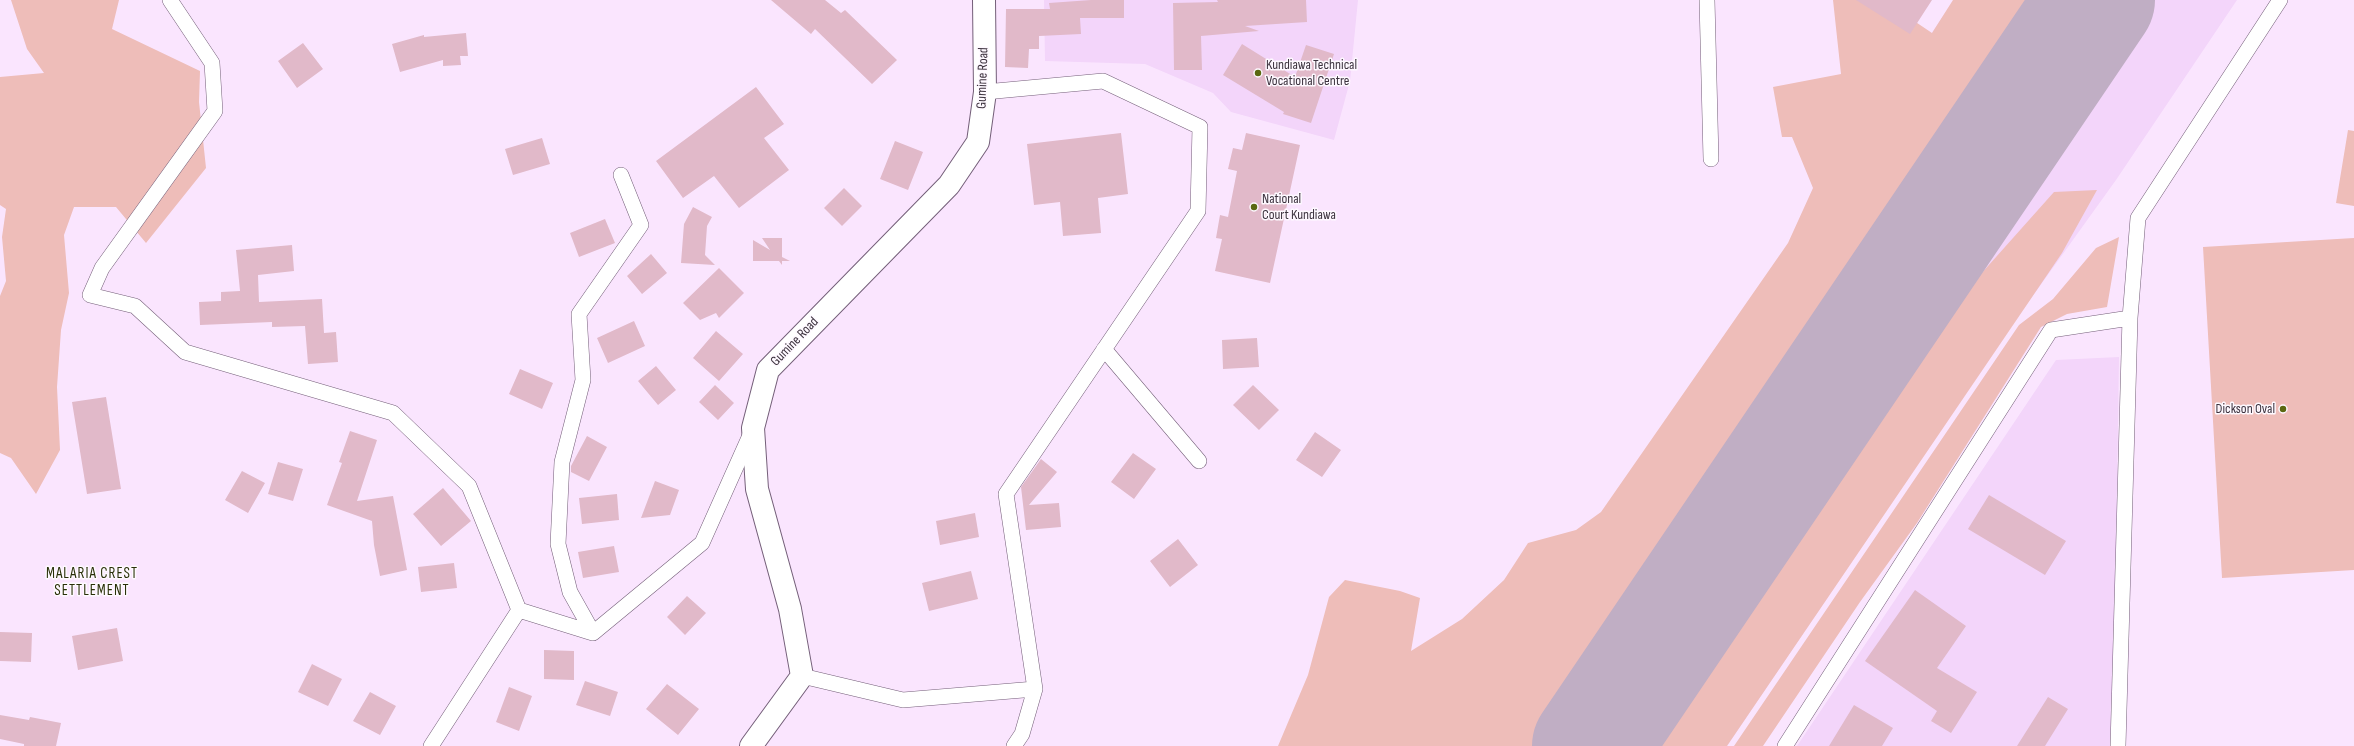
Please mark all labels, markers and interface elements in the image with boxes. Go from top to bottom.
street label: Gumine Road [974,47,992,109]
place label: Kundiawa Technical Vocational Centre [1266,57,1357,90]
marker: Kundiawa Technical Vocational Centre [1253,68,1263,78]
place label: National Court Kundiawa [1262,191,1336,224]
marker: National Court Kundiawa [1249,202,1259,212]
street label: Gumine Road [768,314,822,370]
place label: Dickson Oval [2216,401,2275,417]
marker: Dickson Oval [2278,404,2288,414]
district label: MALARIA CREST SETTLEMENT [46,565,138,600]

